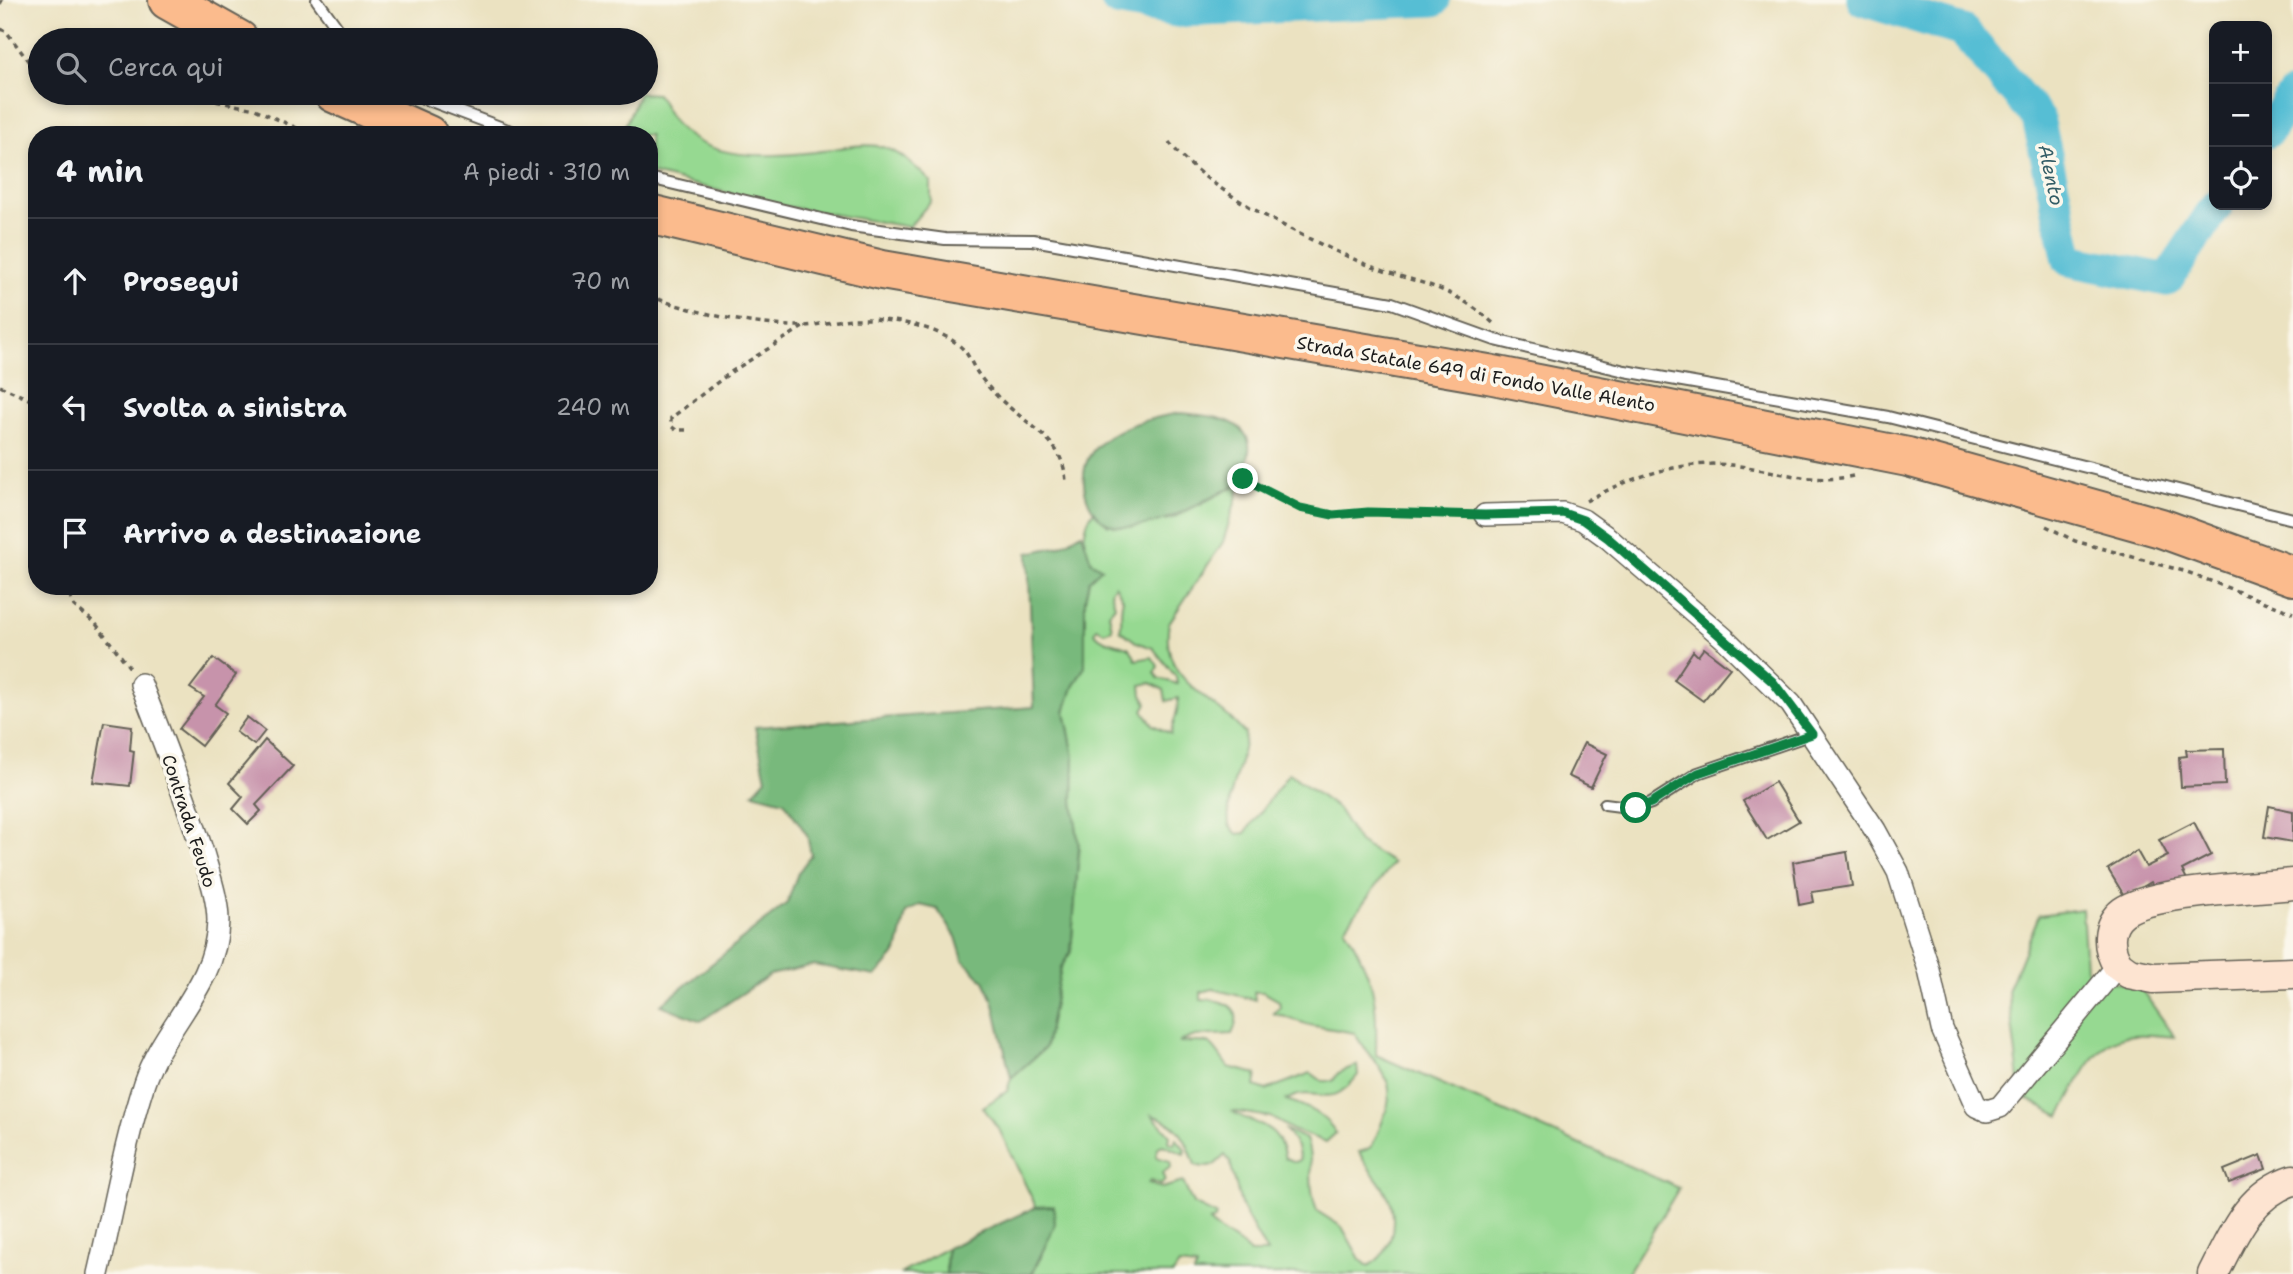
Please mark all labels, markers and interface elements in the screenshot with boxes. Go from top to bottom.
map controls [2209,21,2272,210]
button: + [2209,21,2272,84]
search box [28,28,658,105]
icon: search [52,48,90,86]
text: Cerca qui [108,49,224,84]
button: − [2209,84,2272,147]
water label: Alento [2032,142,2070,208]
button: locate [2209,147,2272,210]
text: 4 min [56,151,143,192]
text: A piedi · 310 m [463,157,630,187]
icon: ahead [56,262,94,300]
text: Prosegui [123,264,239,299]
text: 70 m [571,266,630,296]
street label: Strada Statale 649 di Fondo Valle Alento [1295,331,1657,417]
icon: left [56,388,94,426]
text: Svolta a sinistra [123,390,347,425]
text: 240 m [556,392,630,422]
route end [1227,463,1258,494]
icon: arrive [56,514,94,552]
text: Arrivo a destinazione [123,516,421,551]
street label: Contrada Feudo [156,751,222,891]
route start [1620,792,1651,823]

